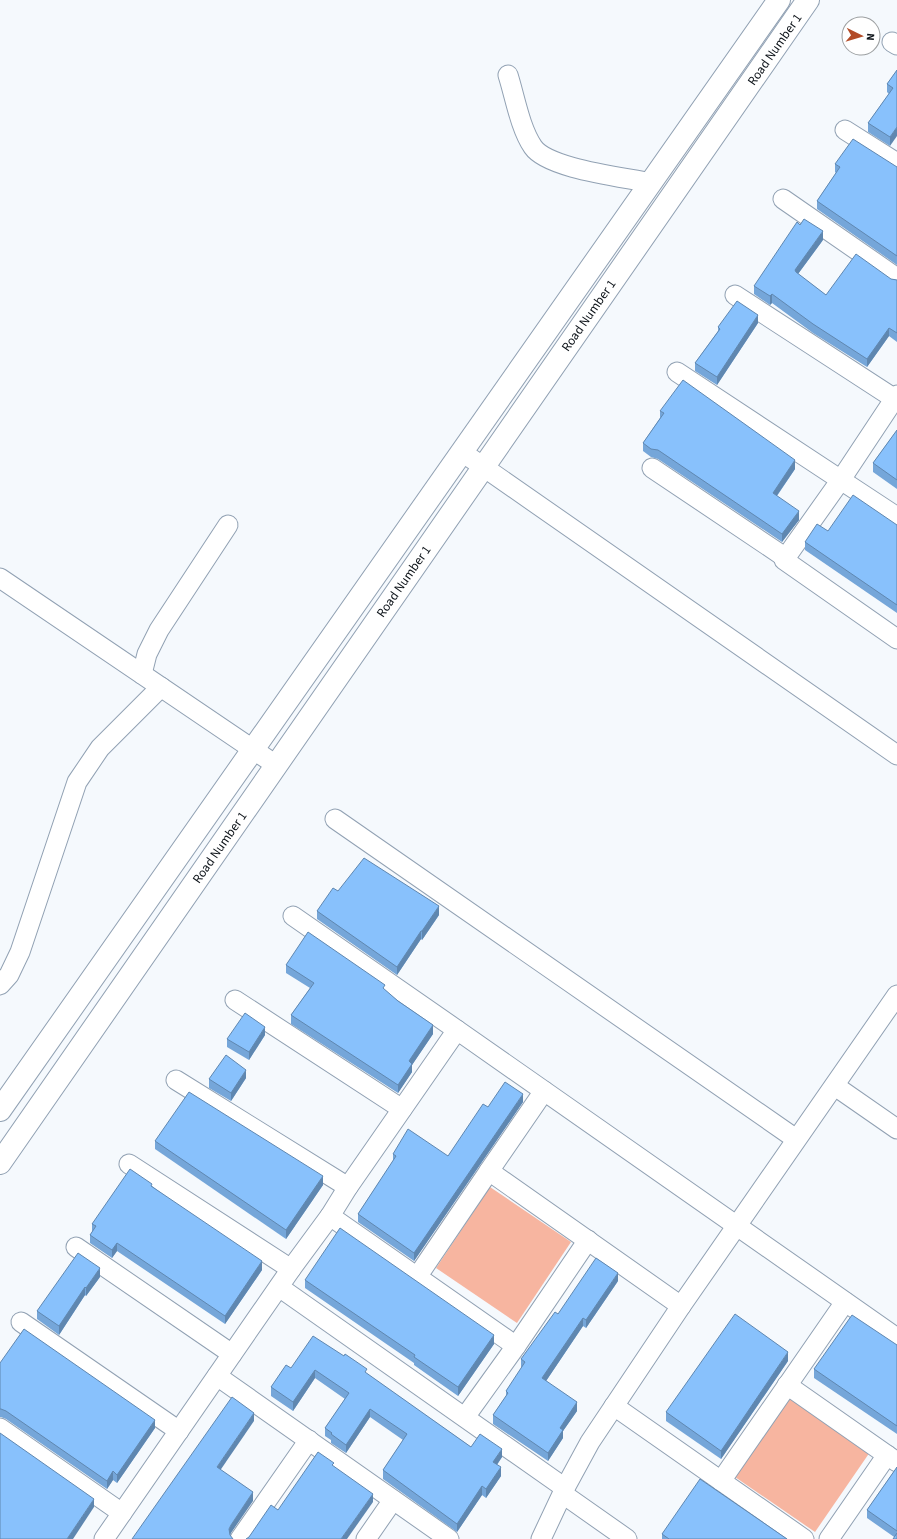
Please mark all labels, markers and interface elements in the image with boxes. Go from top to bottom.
street label: Road Number 1 [743,10,806,89]
north arrow [841,16,881,56]
text: N [863,33,878,41]
street label: Road Number 1 [557,276,620,355]
street label: Road Number 1 [372,542,435,621]
street label: Road Number 1 [188,808,251,887]

